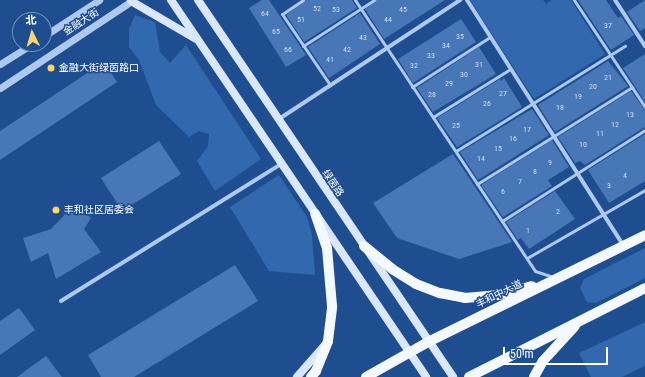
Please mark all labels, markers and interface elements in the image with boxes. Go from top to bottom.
house number: 52 [313,4,321,14]
house number: 53 [332,5,340,15]
house number: 45 [399,5,407,15]
street label: 金融大街 [61,6,101,38]
house number: 64 [261,9,269,19]
north arrow [12,12,52,52]
text: 北 [25,14,37,27]
house number: 51 [297,15,305,25]
house number: 44 [384,15,392,25]
house number: 37 [604,21,612,31]
house number: 65 [272,27,280,37]
house number: 35 [456,32,464,42]
house number: 43 [359,33,367,43]
house number: 34 [442,41,450,51]
house number: 66 [284,45,292,55]
house number: 42 [343,45,351,55]
house number: 33 [427,51,435,61]
house number: 41 [326,55,334,65]
house number: 31 [475,60,483,70]
house number: 32 [410,61,418,71]
place label: 金融大街绿茵路口 [59,62,139,74]
marker: 金融大街绿茵路口 [46,63,56,73]
house number: 30 [460,70,468,80]
house number: 21 [604,73,612,83]
house number: 29 [445,79,453,89]
house number: 20 [589,82,597,92]
house number: 27 [499,89,507,99]
house number: 28 [428,90,436,100]
house number: 19 [574,92,582,102]
house number: 26 [483,99,491,109]
house number: 18 [556,103,564,113]
house number: 13 [626,110,634,120]
house number: 12 [611,120,619,130]
house number: 25 [452,121,460,131]
house number: 17 [523,125,531,135]
house number: 11 [596,129,604,139]
house number: 16 [509,134,517,144]
house number: 10 [579,140,587,150]
house number: 15 [494,144,502,154]
house number: 14 [477,154,485,164]
house number: 9 [548,158,552,168]
street label: 绿茵路 [320,167,346,199]
house number: 8 [533,167,537,177]
house number: 4 [623,171,627,181]
house number: 7 [518,177,522,187]
house number: 3 [607,181,611,191]
house number: 6 [501,187,505,197]
place label: 丰和社区居委会 [64,204,134,216]
marker: 丰和社区居委会 [51,205,61,215]
house number: 2 [556,207,560,217]
house number: 1 [526,226,530,236]
street label: 丰和中大道 [474,278,524,310]
scale bar [505,339,610,365]
text: 50 m [510,347,534,361]

